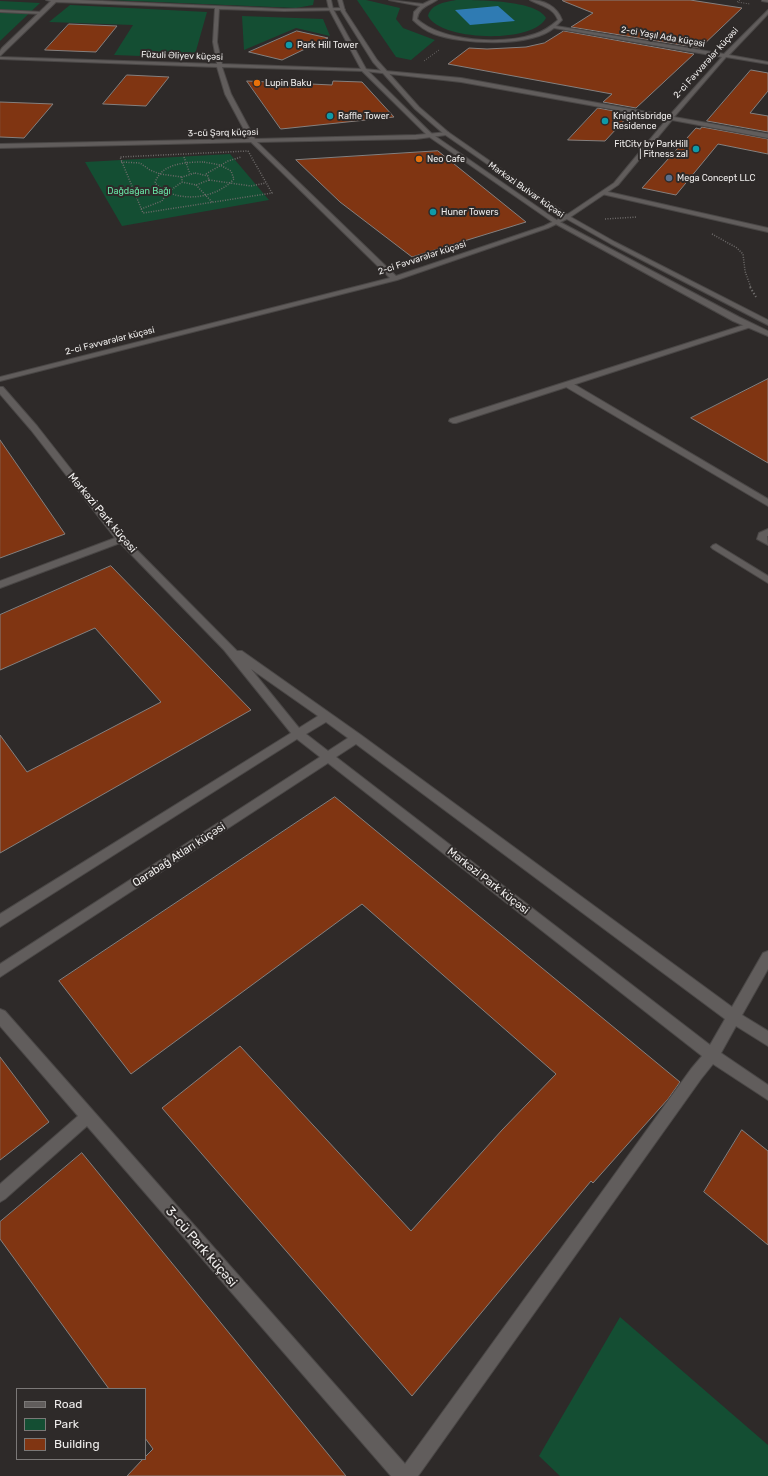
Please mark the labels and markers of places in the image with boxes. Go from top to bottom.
marker: Park Hill Tower [284,40,294,50]
place label: Park Hill Tower [297,40,358,50]
marker: Lupin Baku [252,78,262,88]
place label: Lupin Baku [265,78,312,88]
marker: Raffle Tower [325,111,335,121]
place label: Raffle Tower [338,111,389,121]
place label: Knightsbridge Residence [613,111,672,132]
marker: Knightsbridge Residence [600,116,610,126]
place label: FitCity by ParkHill | Fitness zal [614,139,688,160]
marker: FitCity by ParkHill | Fitness zal [691,144,701,154]
marker: Neo Cafe [414,154,424,164]
place label: Neo Cafe [427,154,465,164]
marker: Mega Concept LLC [664,173,674,183]
place label: Mega Concept LLC [677,173,755,183]
marker: Huner Towers [428,207,438,217]
place label: Huner Towers [441,207,498,217]

